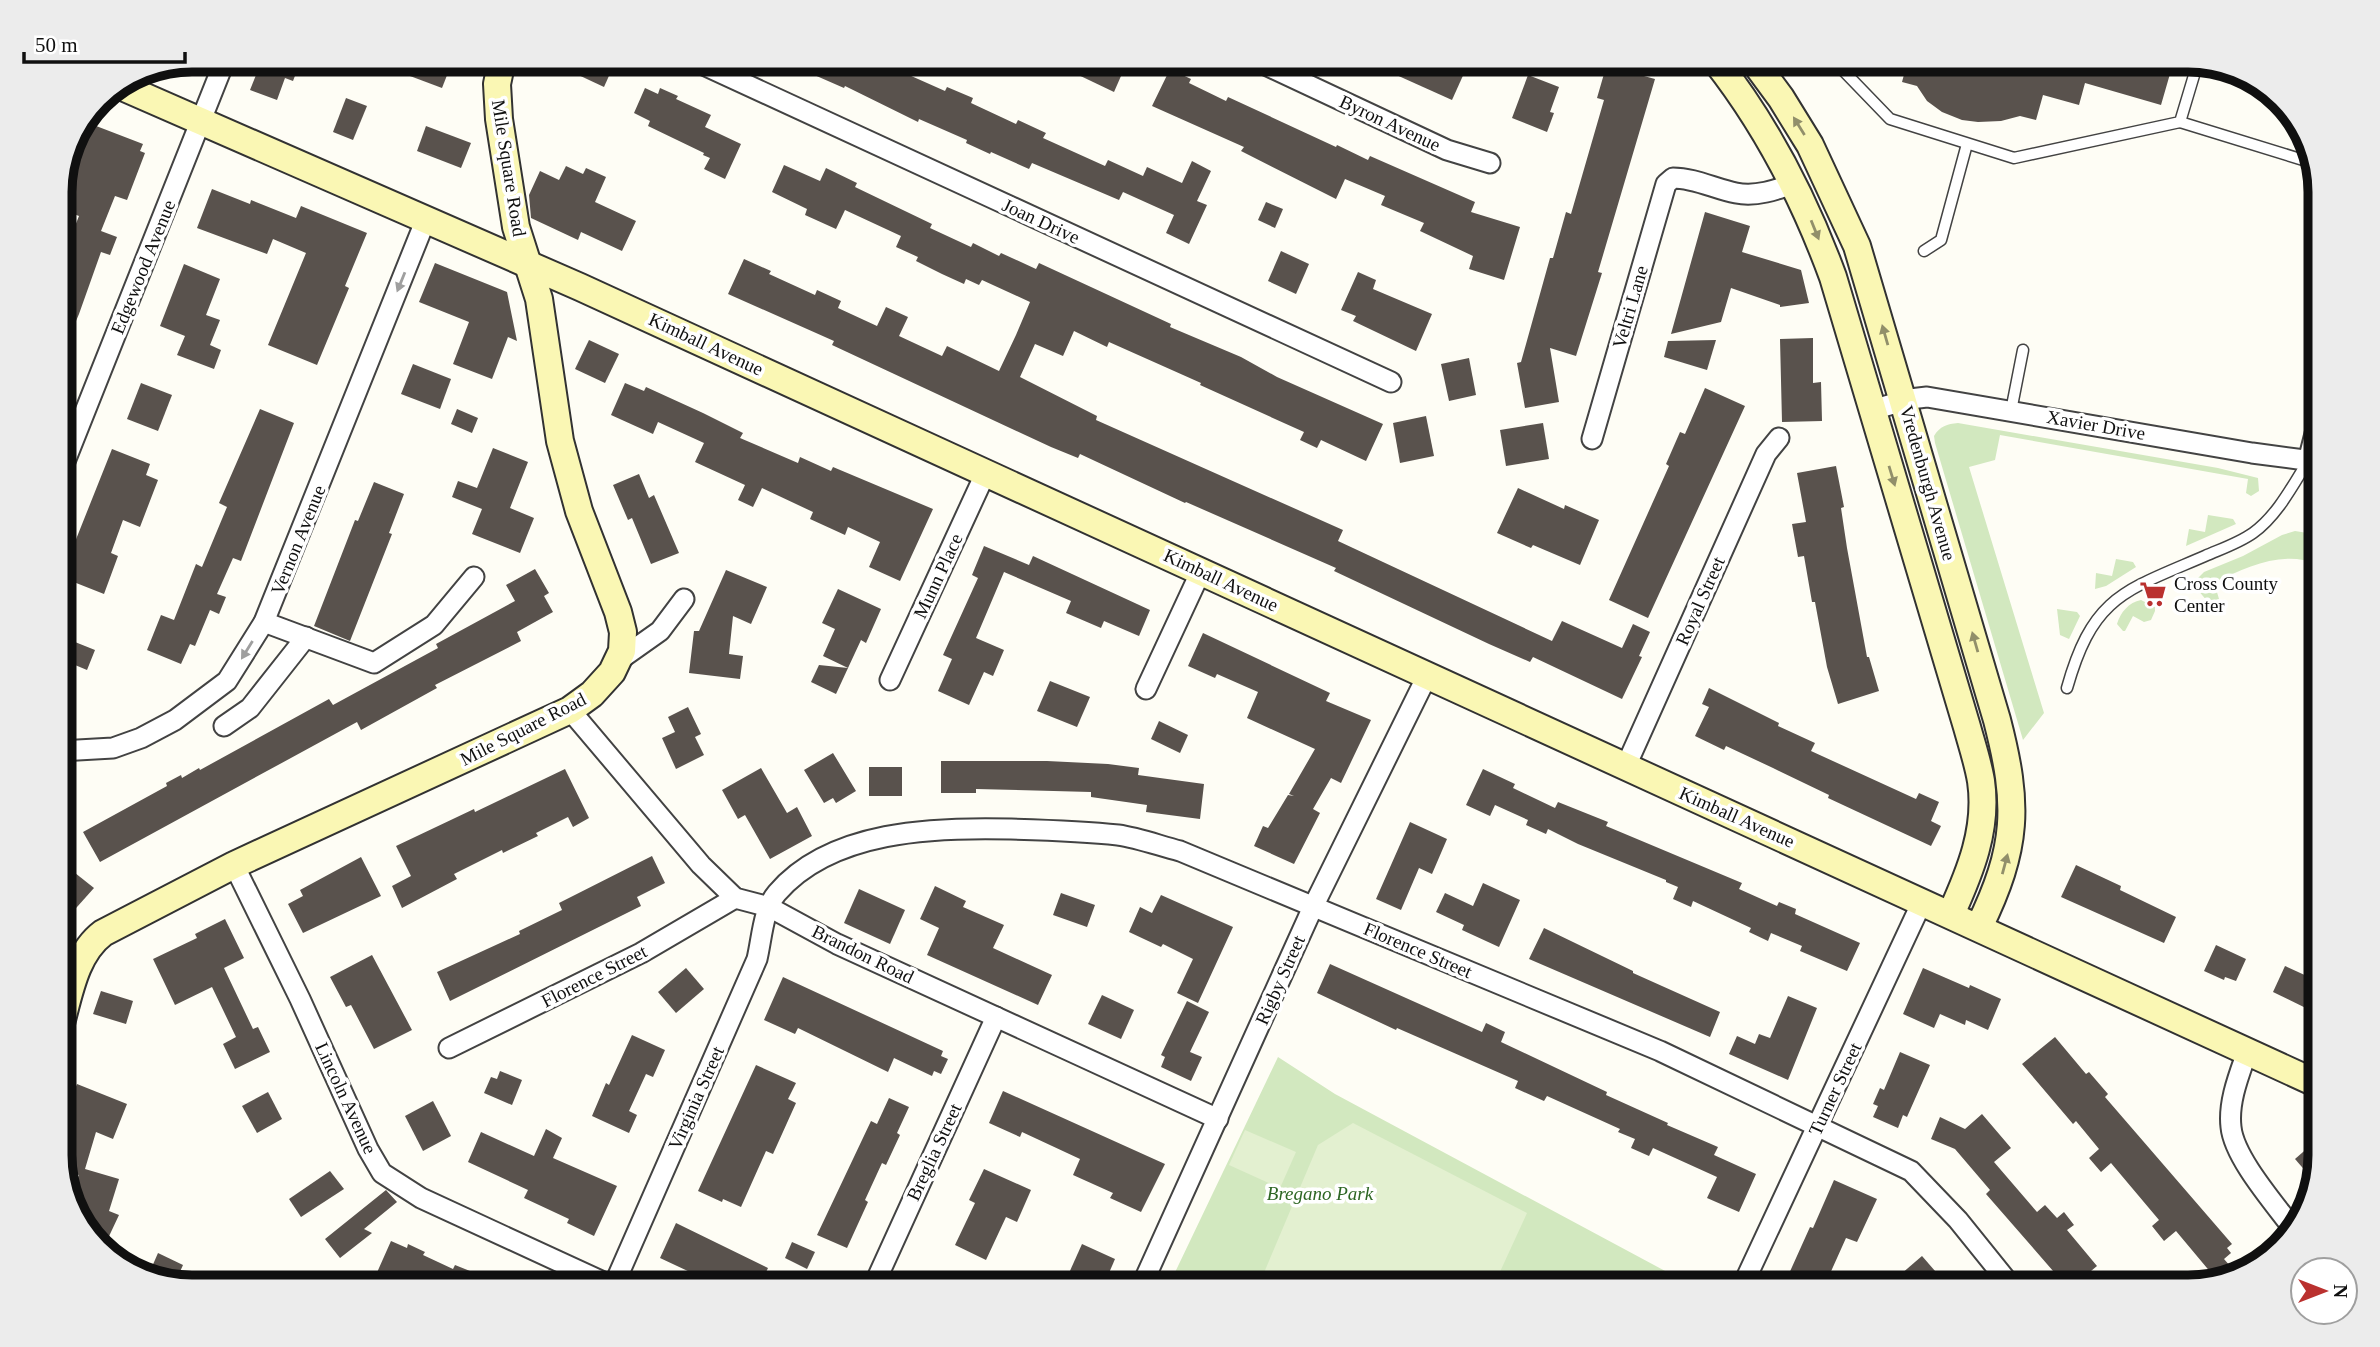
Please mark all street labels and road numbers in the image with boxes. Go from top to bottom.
street label: Byron Avenue [1336,90,1444,156]
street label: Mile Square Road [488,98,530,238]
street label: Joan Drive [999,194,1083,248]
street label: Edgewood Avenue [107,197,179,337]
street label: Veltri Lane [1608,263,1652,351]
street label: Kimball Avenue [646,308,766,380]
street label: Vredenburgh Avenue [1896,403,1960,563]
street label: Xavier Drive [2045,406,2147,444]
street label: Vernon Avenue [266,482,330,598]
street label: Munn Place [909,530,967,622]
street label: Kimball Avenue [1161,544,1281,616]
street label: Royal Street [1671,553,1729,648]
street label: Mile Square Road [457,688,590,770]
street label: Kimball Avenue [1676,782,1798,852]
street label: Florence Street [1361,918,1476,983]
street label: Brandon Road [809,920,918,988]
street label: Rigby Street [1251,931,1309,1028]
street label: Florence Street [538,940,651,1012]
street label: Lincoln Avenue [311,1039,381,1157]
street label: Turner Street [1804,1039,1866,1139]
street label: Virginia Street [664,1042,728,1153]
street label: Breglia Street [902,1099,966,1204]

